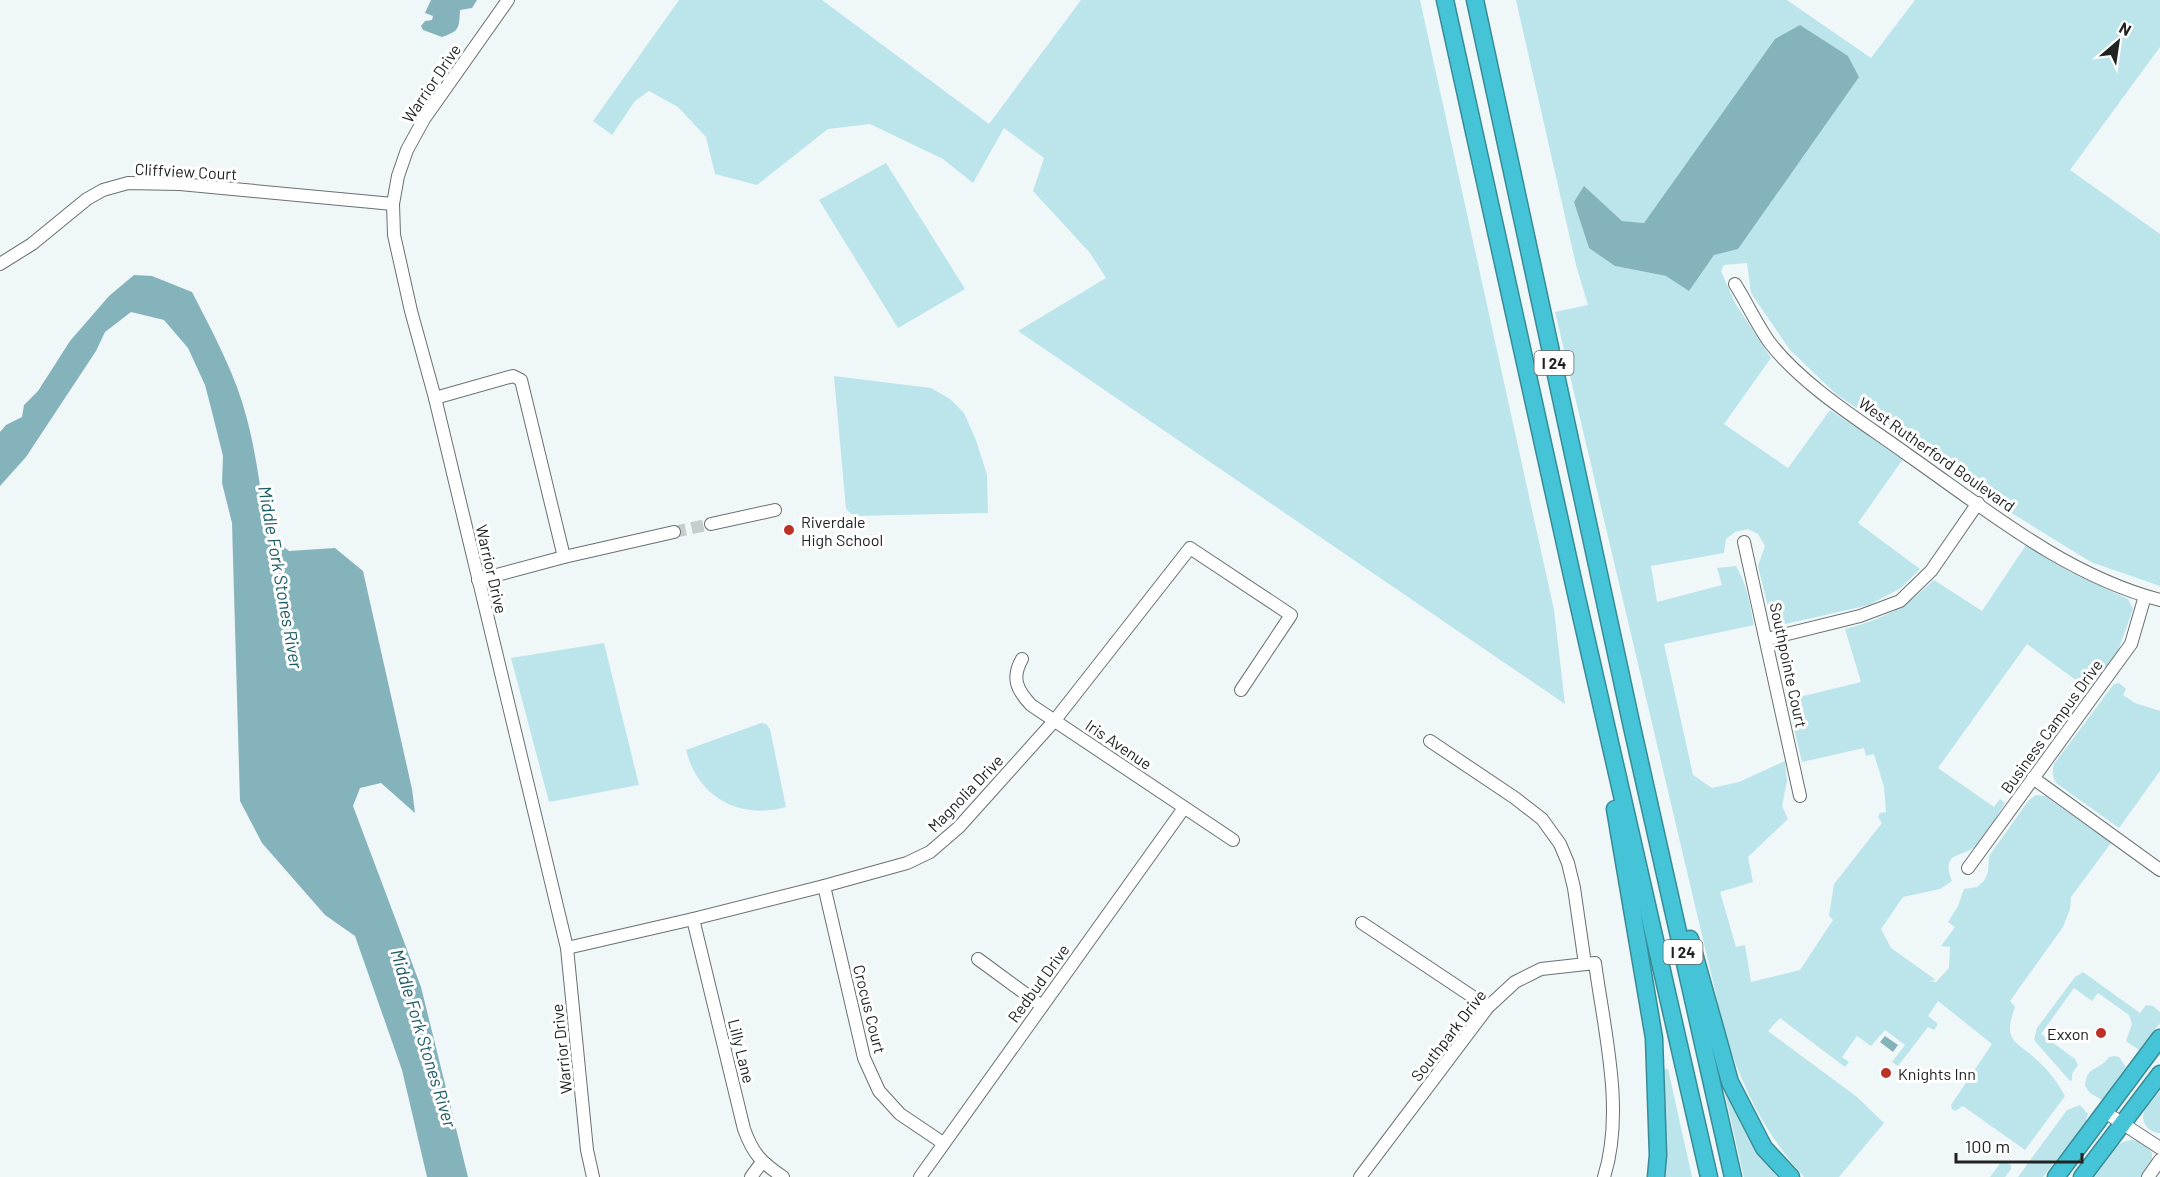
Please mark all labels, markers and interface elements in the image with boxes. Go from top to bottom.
north arrow [2088,12,2148,72]
text: N [2116,18,2135,39]
street label: Warrior Drive [398,40,464,126]
street label: Cliffview Court [134,159,238,183]
road number: I 24 [1534,351,1574,375]
street label: West Rutherford Boulevard [1855,393,2019,515]
water label: Middle Fork Stones River [254,484,308,671]
place label: Riverdale High School [801,512,883,549]
street label: Warrior Drive [473,523,511,615]
marker: Riverdale High School [782,523,796,537]
street label: Southpointe Court [1766,601,1812,729]
street label: Business Campus Drive [1996,656,2106,796]
street label: Iris Avenue [1082,715,1156,773]
street label: Magnolia Drive [923,750,1007,836]
street label: Redbud Drive [1003,940,1073,1026]
road number: I 24 [1664,940,1702,964]
water label: Middle Fork Stones River [386,946,462,1130]
street label: Crocus Court [850,963,890,1055]
street label: Southpark Drive [1406,985,1490,1085]
street label: Warrior Drive [547,1003,575,1095]
street label: Lilly Lane [725,1017,759,1085]
place label: Exxon [2047,1024,2089,1043]
marker: Exxon [2094,1026,2108,1040]
place label: Knights Inn [1898,1064,1976,1083]
marker: Knights Inn [1879,1066,1893,1080]
scale bar [1956,1126,2082,1164]
text: 100 m [1965,1135,2010,1157]

